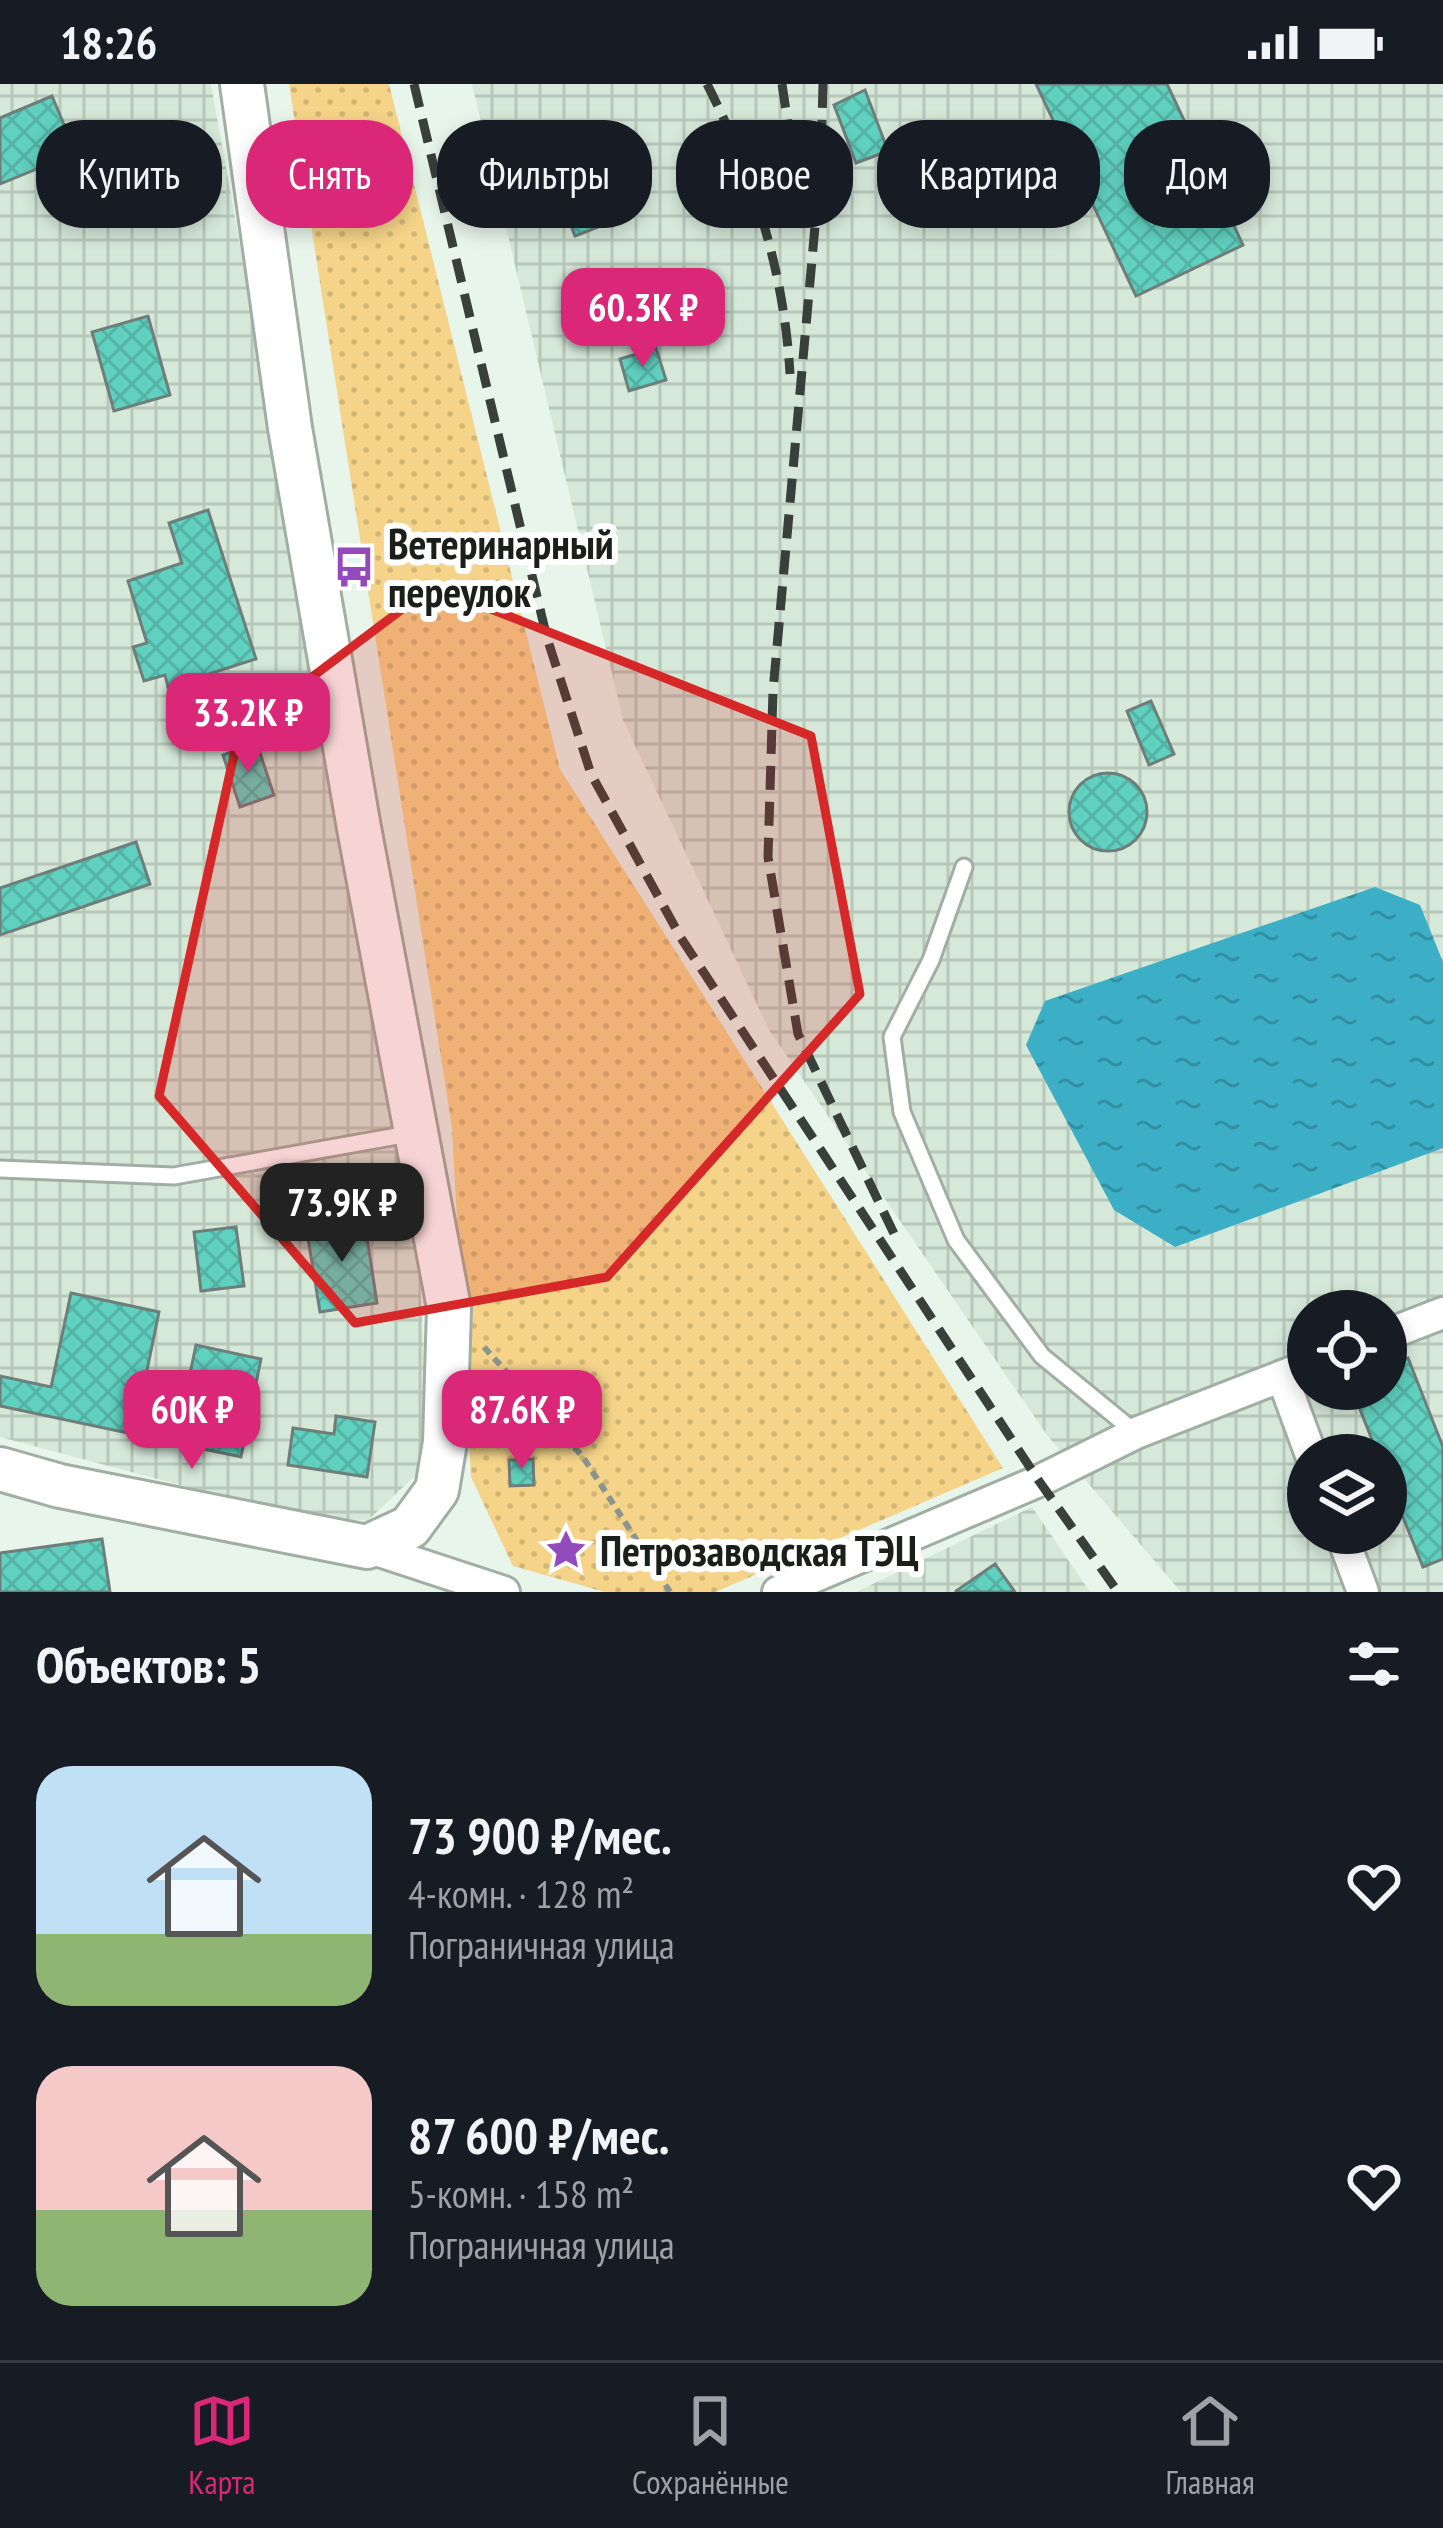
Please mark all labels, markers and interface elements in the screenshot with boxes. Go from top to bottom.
text: 18:26 [60,13,157,71]
chip: Купить [36,120,222,228]
chip: Снять [246,120,413,228]
chip: Фильтры [437,120,652,228]
chip: Новое [676,120,853,228]
chip: Квартира [877,120,1100,228]
chip: Дом [1124,120,1270,228]
pin: 60.3K ₽ [532,268,754,370]
text: 60.3K ₽ [588,281,698,332]
place label: Ветеринарный переулок [388,516,614,619]
bus stop icon: Ветеринарный переулок [331,544,377,590]
pin: 33.2K ₽ [137,673,359,775]
text: 33.2K ₽ [193,686,303,737]
pin: 73.9K ₽ [231,1163,453,1265]
text: 73.9K ₽ [287,1176,397,1227]
map controls [1287,1290,1407,1554]
button: locate [1287,1290,1407,1410]
pin: 60K ₽ [108,1370,276,1472]
pin: 87.6K ₽ [411,1370,633,1472]
text: 60K ₽ [150,1383,234,1434]
text: 87.6K ₽ [469,1383,575,1434]
button: layers [1287,1434,1407,1554]
place label: Петрозаводская ТЭЦ [600,1523,919,1578]
place icon: Петрозаводская ТЭЦ [543,1527,589,1573]
text: Объектов: 5 [36,1631,261,1697]
icon: filters [1341,1631,1407,1697]
text: 73 900 ₽/мес. [408,1802,672,1868]
icon: home [132,1814,276,1958]
icon: heart [1341,1853,1407,1919]
text: 4-комн. · 128 m² [408,1868,634,1919]
text: Пограничная улица [408,1919,675,1970]
text: 87 600 ₽/мес. [408,2102,670,2168]
icon: home [132,2114,276,2258]
icon: heart [1341,2153,1407,2219]
text: 5-комн. · 158 m² [408,2168,634,2219]
text: Пограничная улица [408,2219,675,2270]
tab: Карта [188,2388,255,2503]
tab: Сохранённые [632,2388,789,2503]
tab: Главная [1166,2388,1255,2503]

